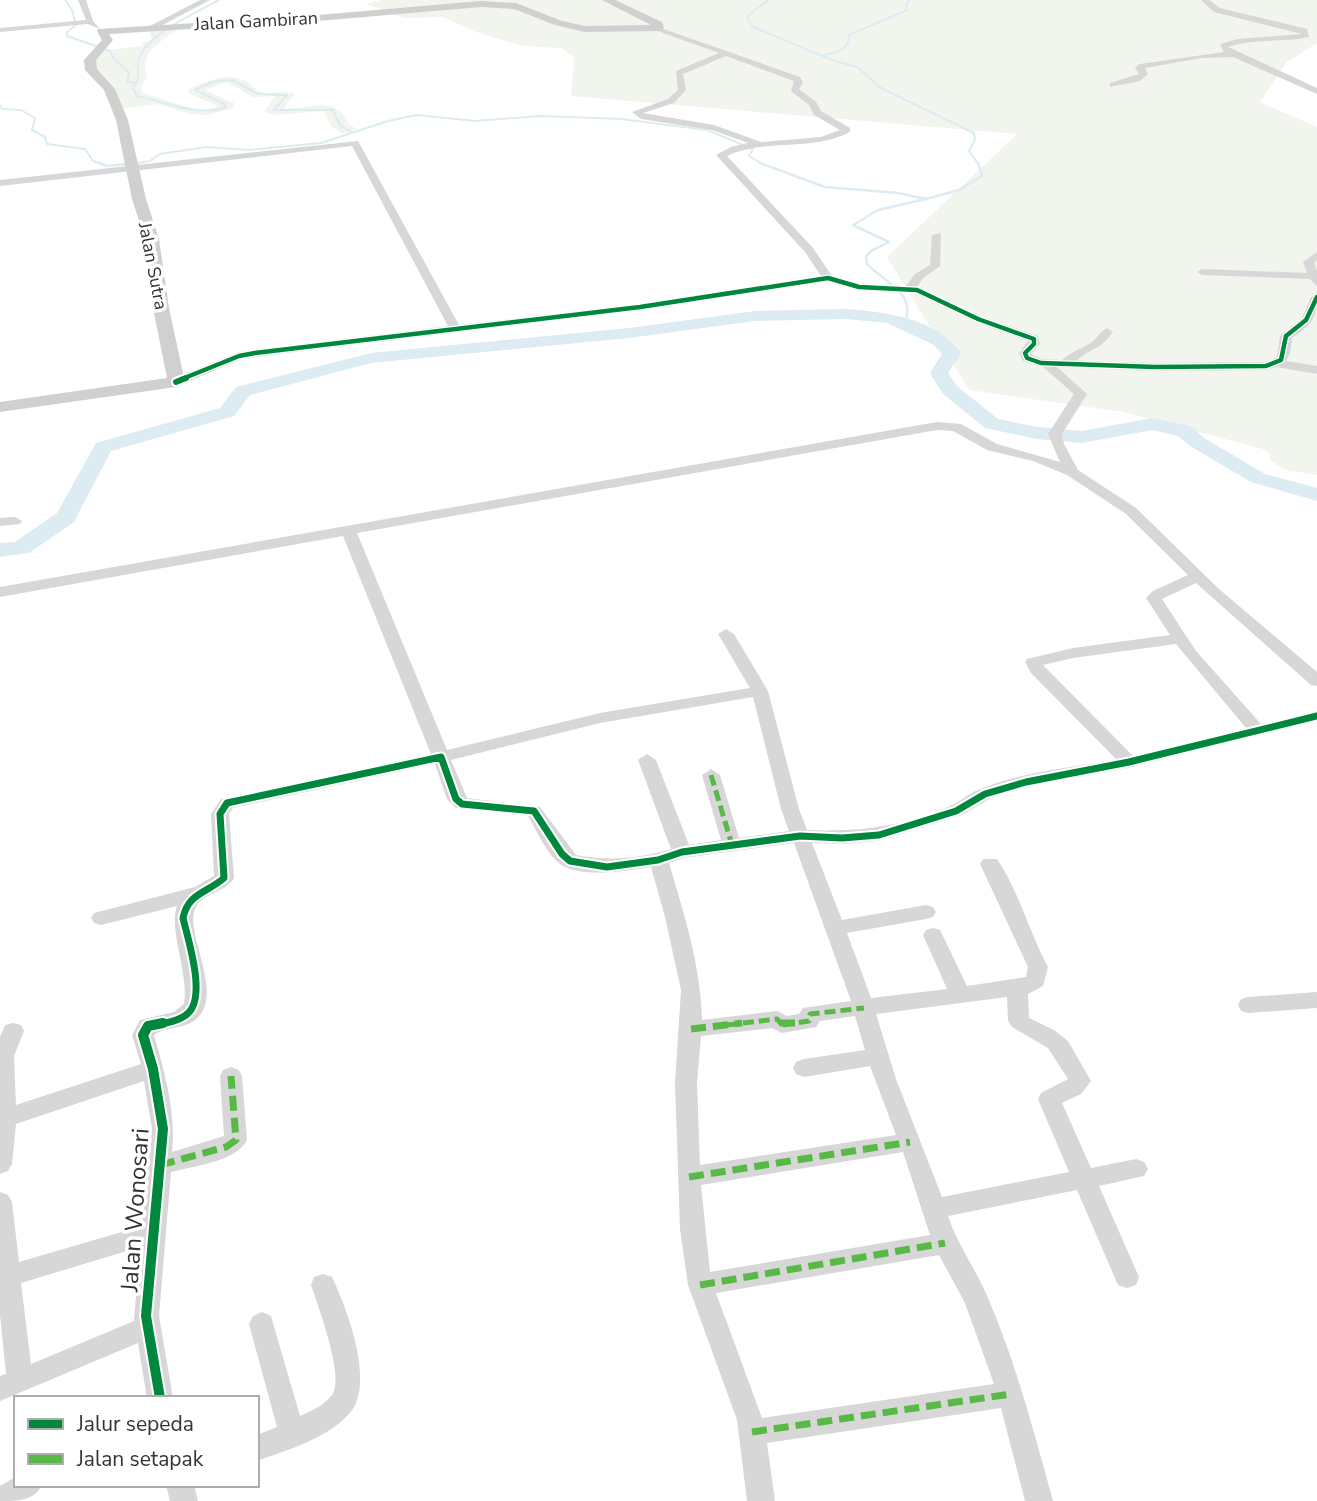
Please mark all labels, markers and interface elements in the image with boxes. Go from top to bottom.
street label: Jalan Gambiran [193,6,318,36]
street label: Jalan Sutra [133,219,173,312]
street label: Jalan Wonosari [113,1127,157,1294]
legend [14,1396,259,1487]
text: Jalur sepeda [76,1410,194,1438]
text: Jalan setapak [76,1445,204,1473]

